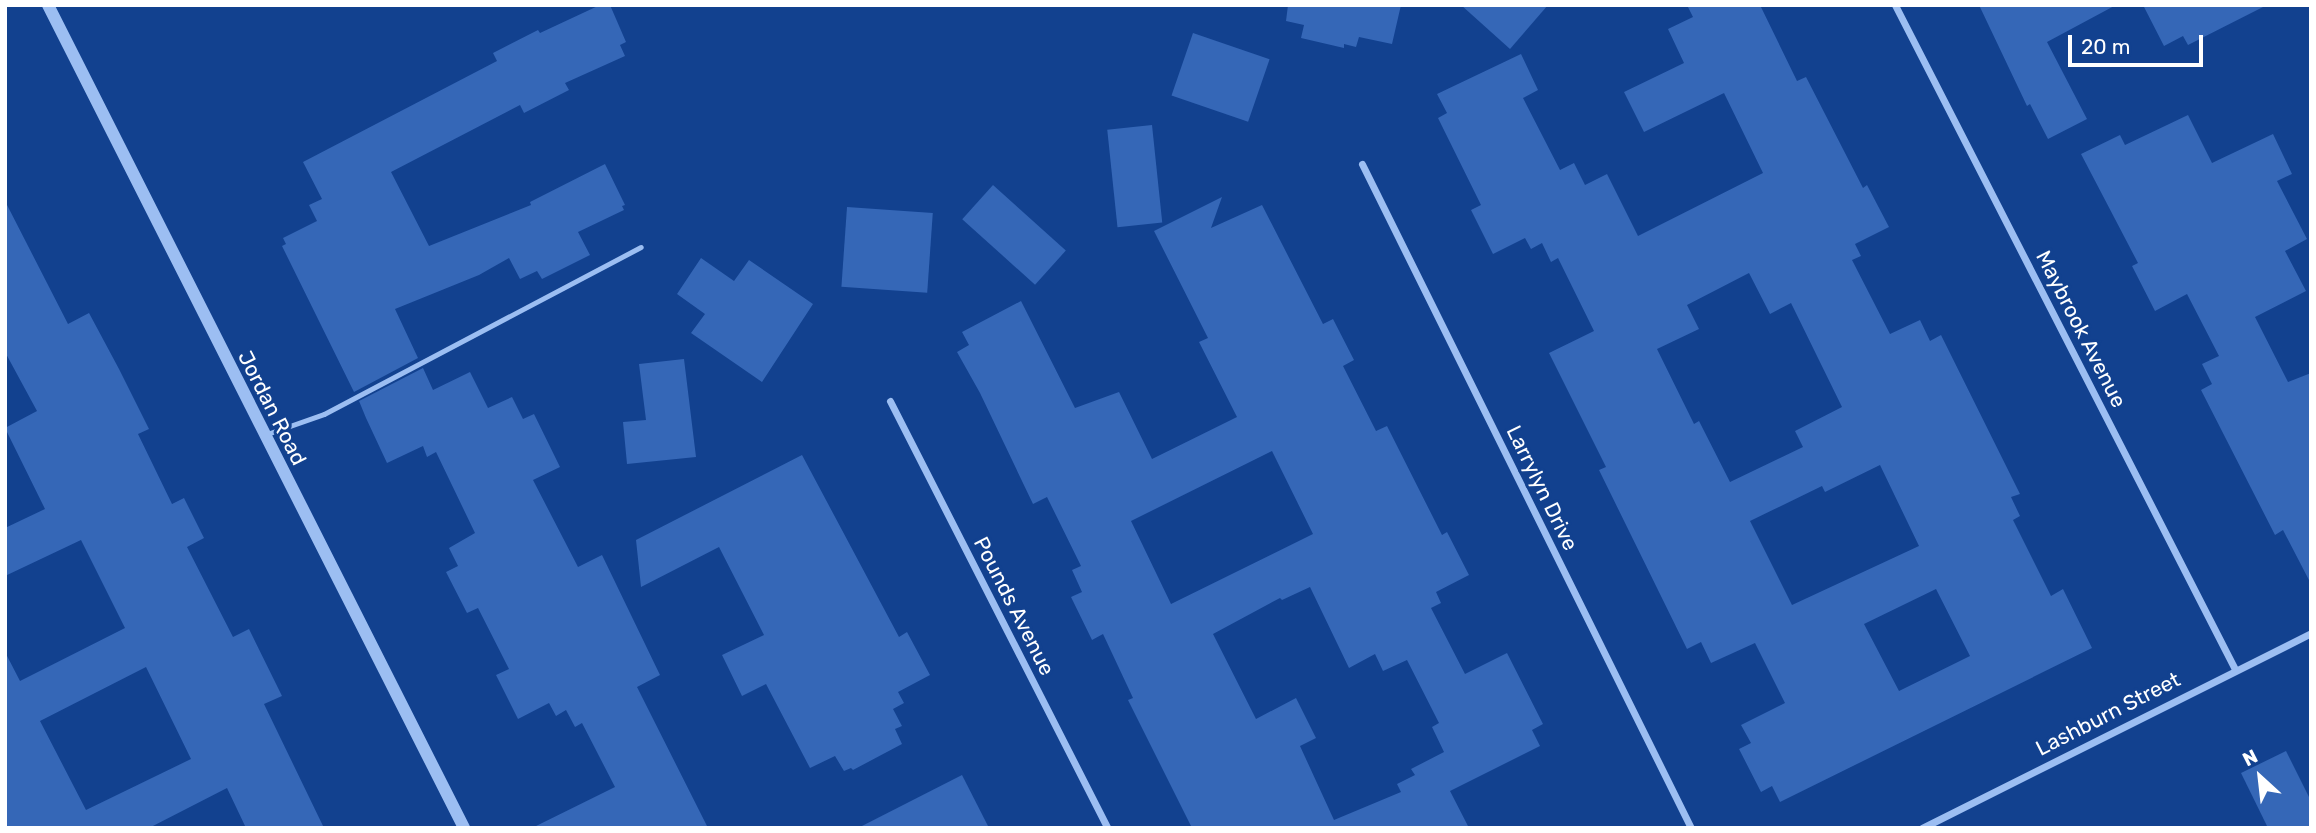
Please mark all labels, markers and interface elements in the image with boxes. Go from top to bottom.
scale bar [2071,21,2206,65]
text: 20 m [2081,34,2130,59]
street label: Maybrook Avenue [2030,246,2132,412]
street label: Jordan Road [232,347,312,469]
street label: Larrylyn Drive [1501,421,1583,555]
street label: Pounds Avenue [968,532,1060,680]
street label: Lashburn Street [2032,667,2184,761]
north arrow [2225,742,2295,812]
text: N [2239,744,2262,771]

